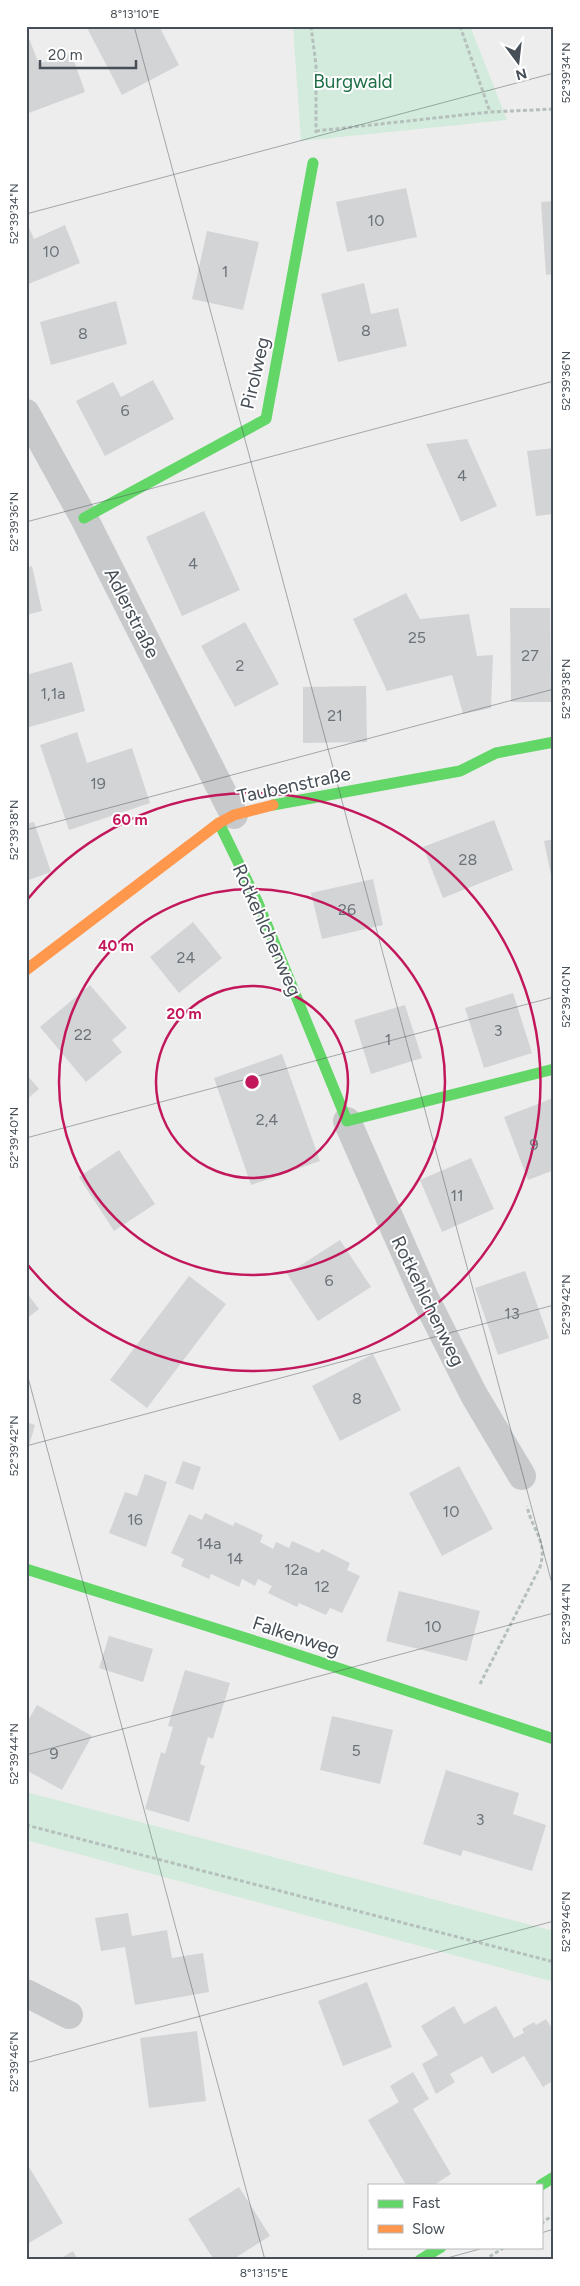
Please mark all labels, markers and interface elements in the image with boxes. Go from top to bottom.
text: 8°13'10"E [110,7,160,21]
scale bar [40,38,136,70]
north arrow [492,38,542,88]
text: 52°39'34"N [559,43,573,103]
text: 20 m [48,46,82,64]
text: N [514,64,529,84]
park label: Burgwald [313,70,393,93]
text: 52°39'34"N [7,184,21,244]
house number: 10 [368,211,384,230]
house number: 10 [43,242,59,261]
house number: 1 [222,262,228,281]
house number: 8 [361,321,371,340]
house number: 8 [78,324,88,343]
street label: Pirolweg [236,335,274,411]
text: 52°39'36"N [559,351,573,411]
house number: 6 [120,401,130,420]
house number: 4 [457,466,467,485]
text: 52°39'36"N [7,492,21,552]
house number: 4 [188,554,198,573]
street label: Adlerstraße [99,564,165,662]
house number: 25 [408,628,426,647]
house number: 27 [521,646,539,665]
house number: 2 [236,656,244,675]
text: 52°39'38"N [559,659,573,719]
house number: 1,1a [41,684,66,703]
house number: 21 [327,706,343,725]
street label: Taubenstraße [235,762,353,808]
house number: 19 [90,774,106,793]
text: 52°39'38"N [7,800,21,860]
text: 60 m [112,811,148,829]
house number: 28 [459,850,477,869]
street label: Rotkehlchenweg [228,860,306,1000]
house number: 26 [338,900,356,919]
text: 40 m [98,937,134,955]
house number: 24 [177,948,195,967]
text: 52°39'40"N [559,966,573,1028]
text: 20 m [166,1005,202,1023]
house number: 3 [494,1021,502,1040]
house number: 22 [74,1025,92,1044]
house number: 1 [385,1030,391,1049]
centre of rings [243,1073,261,1091]
text: 52°39'40"N [7,1107,21,1169]
house number: 2,4 [256,1110,278,1129]
house number: 9 [529,1135,539,1154]
house number: 11 [450,1186,464,1205]
street label: Rotkehlchenweg [386,1232,470,1370]
house number: 6 [324,1271,334,1290]
text: 52°39'42"N [559,1274,573,1336]
house number: 13 [504,1304,520,1323]
house number: 8 [352,1389,362,1408]
text: 52°39'42"N [7,1415,21,1477]
house number: 10 [443,1502,459,1521]
house number: 16 [127,1510,143,1529]
house number: 14a [197,1534,221,1553]
house number: 14 [227,1549,243,1568]
house number: 12a [284,1560,308,1579]
house number: 12 [314,1577,330,1596]
text: 52°39'44"N [559,1583,573,1645]
street label: Falkenweg [250,1611,342,1661]
house number: 10 [425,1617,441,1636]
text: 52°39'44"N [7,1723,21,1785]
house number: 5 [351,1741,361,1760]
house number: 9 [49,1744,59,1763]
house number: 3 [476,1810,484,1829]
text: 52°39'46"N [559,1891,573,1953]
text: 52°39'46"N [7,2031,21,2093]
legend [368,2184,542,2248]
text: Fast [412,2194,441,2212]
text: Slow [412,2220,445,2238]
text: 8°13'15"E [240,2266,288,2280]

